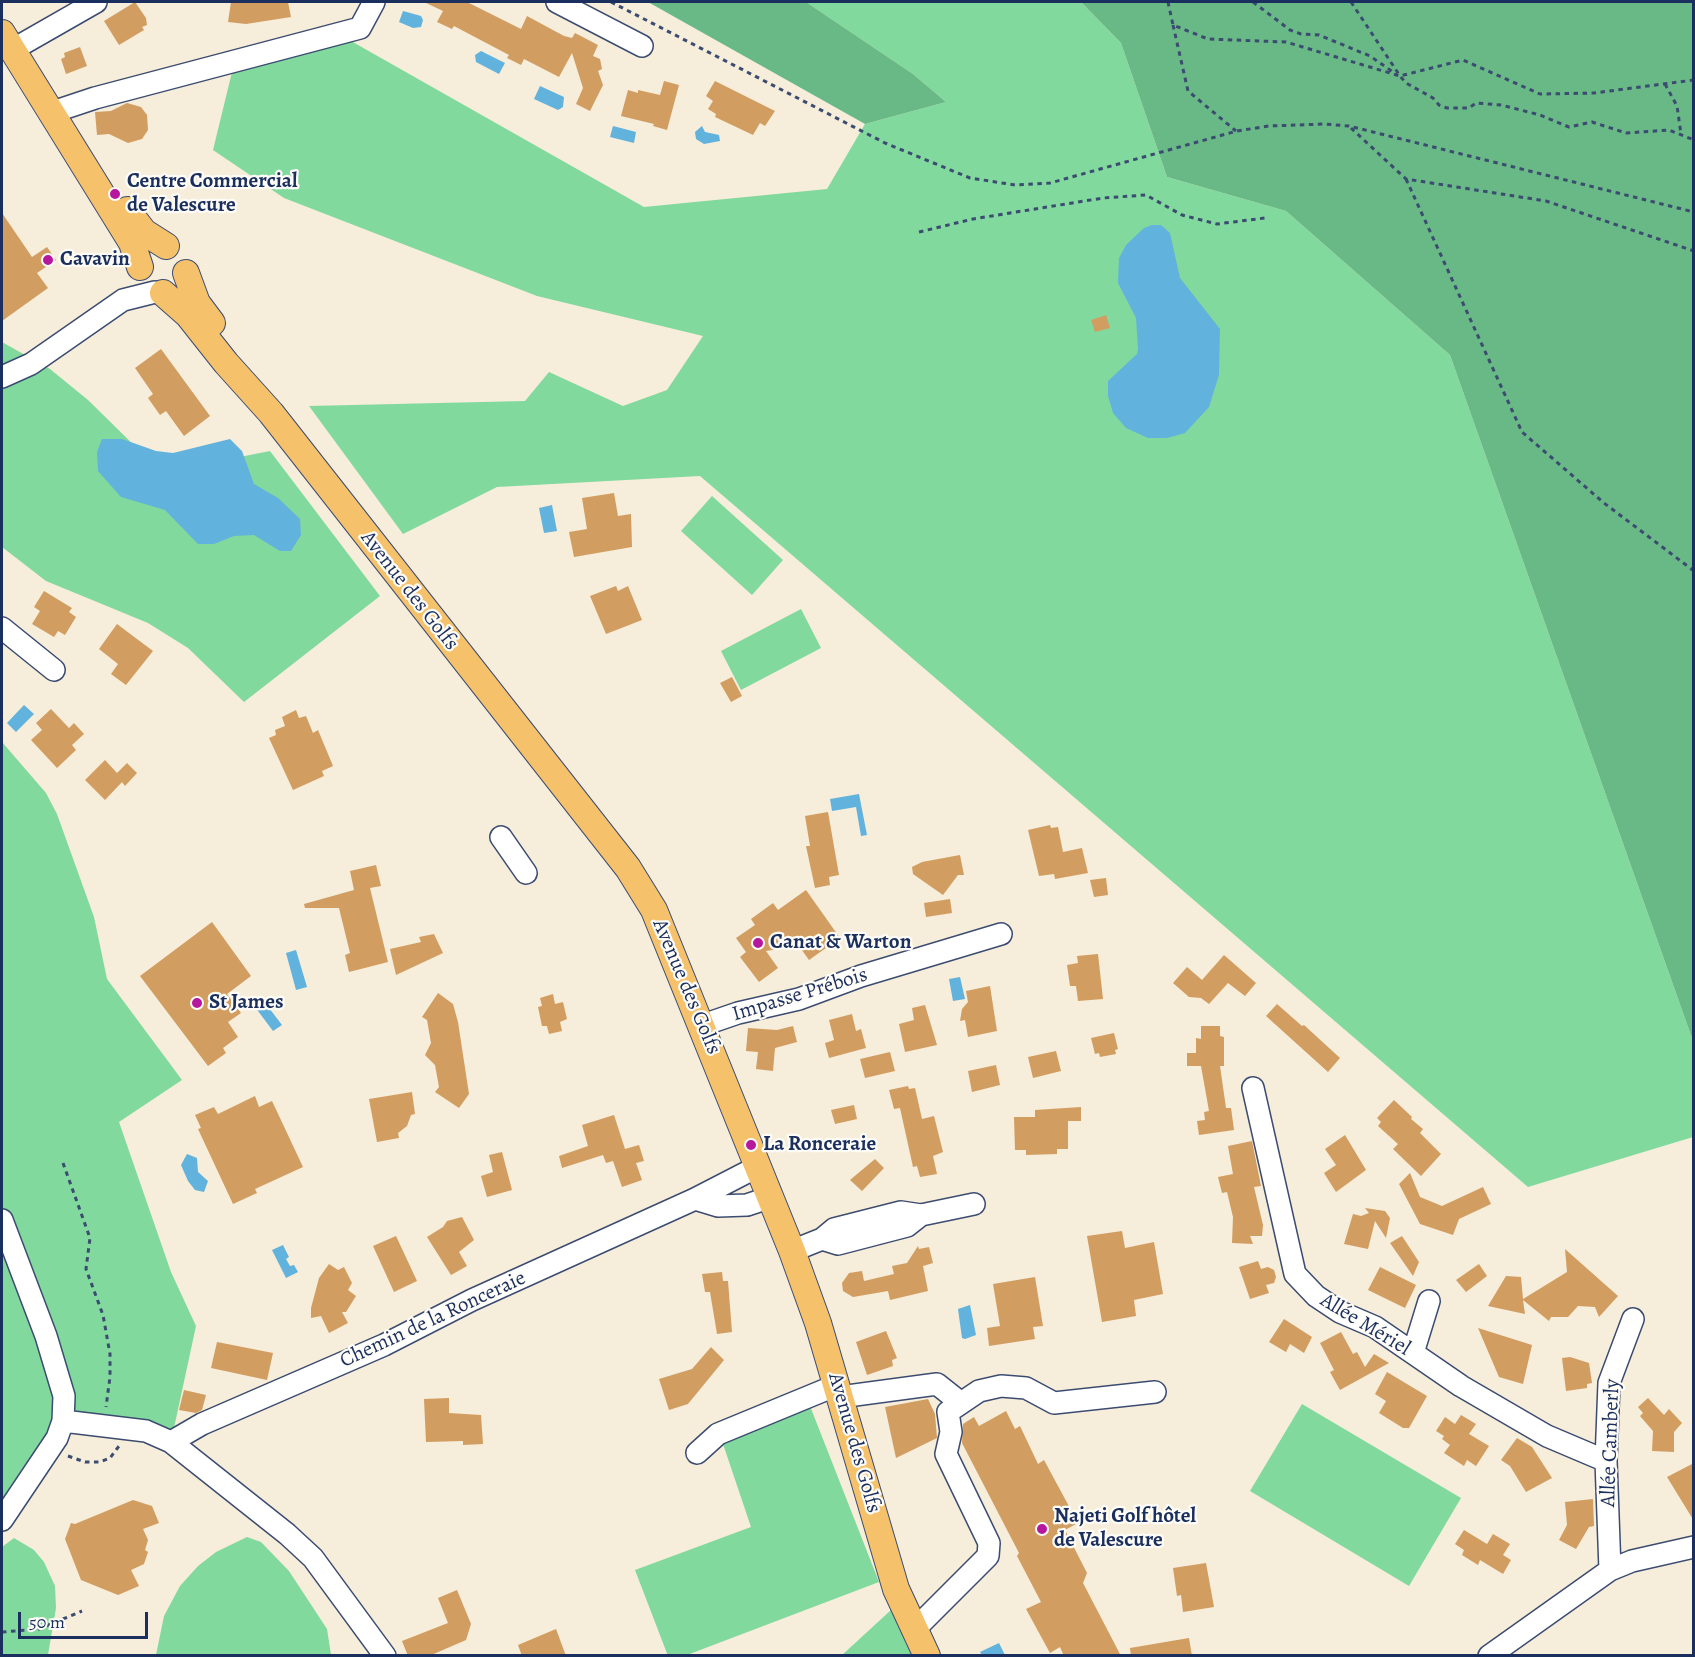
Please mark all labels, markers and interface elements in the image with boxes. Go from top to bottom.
place label: Centre Commercial de Valescure [127,169,297,219]
marker: Centre Commercial de Valescure [108,187,122,201]
place label: Cavavin [60,247,130,273]
marker: Cavavin [41,253,55,267]
street label: Avenue des Golfs [355,526,463,656]
street label: Avenue des Golfs [646,916,726,1058]
place label: Canat & Warton [770,930,911,956]
marker: Canat & Warton [751,936,765,950]
street label: Impasse Prébois [729,962,871,1028]
place label: St James [209,990,283,1016]
marker: St James [190,996,204,1010]
place label: La Ronceraie [763,1132,876,1158]
marker: La Ronceraie [744,1138,758,1152]
street label: Chemin de la Ronceraie [336,1266,530,1374]
street label: Allée Mériel [1316,1288,1414,1362]
street label: Avenue des Golfs [822,1370,886,1516]
street label: Allée Camberly [1596,1379,1626,1507]
place label: Najeti Golf hôtel de Valescure [1054,1504,1196,1554]
marker: Najeti Golf hôtel de Valescure [1035,1522,1049,1536]
scale bar [21,1600,152,1638]
text: 50 m [29,1610,65,1634]

